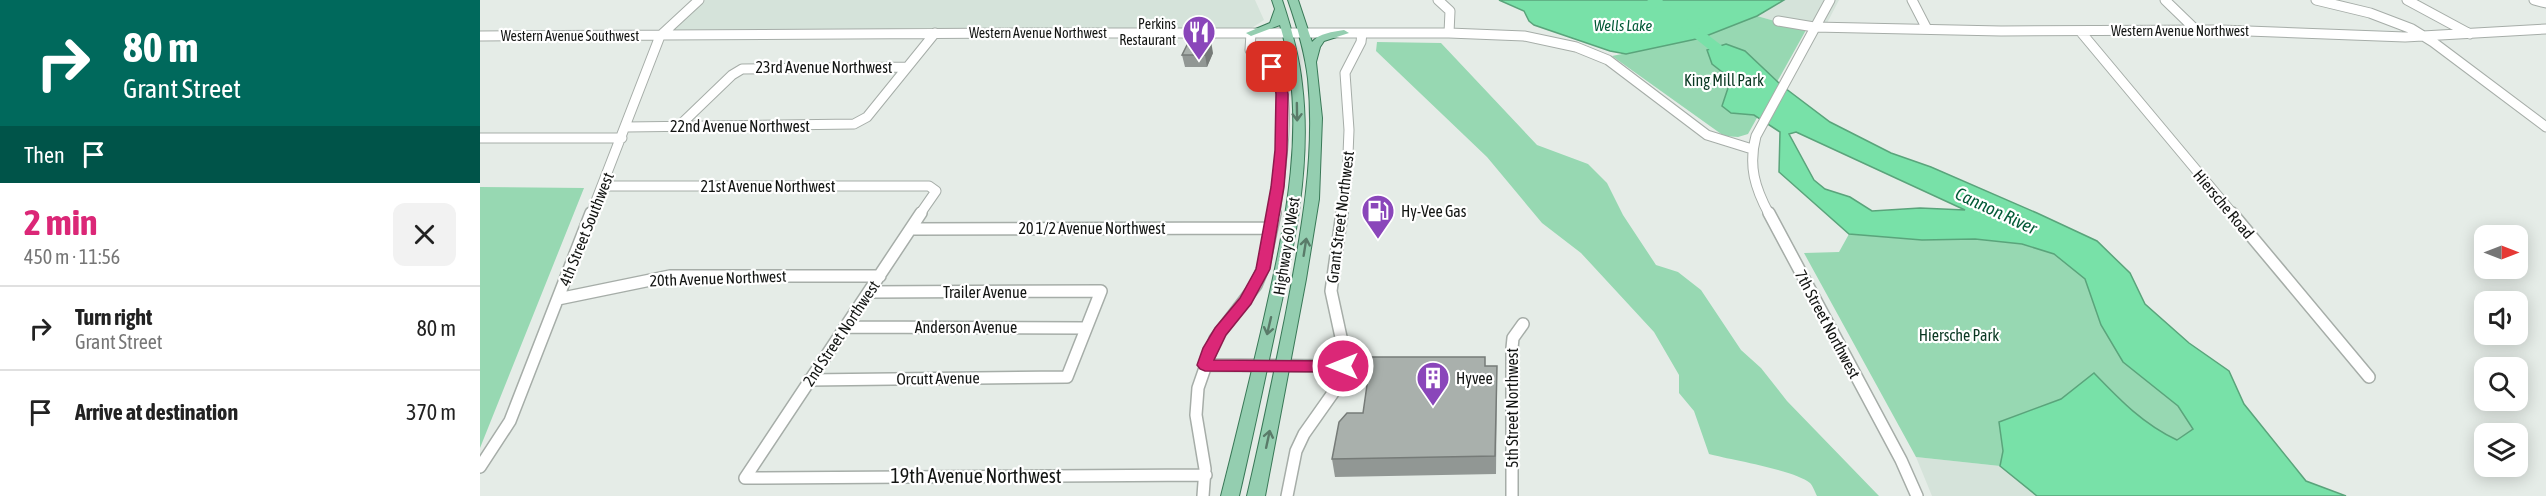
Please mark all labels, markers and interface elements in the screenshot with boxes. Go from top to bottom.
restaurant icon: Perkins Restaurant [1181,14,1217,61]
place label: Perkins Restaurant [1119,16,1176,48]
water label: Wells Lake [1594,17,1652,34]
text: 80 m [123,23,198,71]
street label: Western Avenue Northwest [2111,23,2249,39]
icon: right [24,24,102,102]
street label: Western Avenue Northwest [969,25,1107,41]
street label: Western Avenue Southwest [501,28,639,44]
pin [1246,41,1297,92]
icon: arrive [1255,50,1288,83]
street label: 23rd Avenue Northwest [756,58,893,76]
park label: King Mill Park [1684,71,1764,90]
text: Grant Street [123,73,241,104]
one-way arrow [1291,102,1303,122]
street label: 22nd Avenue Northwest [670,117,810,135]
icon: arrive [77,138,110,171]
text: Then [24,142,65,168]
street label: Grant Street Northwest [1323,150,1357,284]
street label: Hiersche Road [2190,166,2258,242]
street label: 4th Street Southwest [555,169,617,288]
street label: 21st Avenue Northwest [701,177,836,195]
water label: Cannon River [1952,183,2041,239]
fuel station icon: Hy-Vee Gas [1360,193,1396,240]
street label: Highway 60 West [1269,195,1304,297]
text: 2 min [24,201,98,243]
place label: Hy-Vee Gas [1401,202,1467,221]
button: close [393,203,456,266]
street label: 20 1/2 Avenue Northwest [1018,219,1166,237]
north arrow [2474,225,2528,279]
map controls [2474,225,2528,477]
one-way arrow [1300,238,1311,258]
text: 450 m · 11:56 [24,245,120,268]
street label: 20th Avenue Northwest [649,267,787,289]
street label: 7th Street Northwest [1792,267,1864,382]
street label: 2nd Street Northwest [799,277,883,389]
street label: Trailer Avenue [943,283,1027,301]
button: sound [2474,291,2528,345]
text: Turn right [75,304,152,330]
icon: right [24,312,57,345]
text: 80 m [416,315,456,341]
one-way arrow [1263,315,1274,335]
street label: Anderson Avenue [915,318,1017,336]
park label: Hiersche Park [1919,326,1999,344]
text: Grant Street [75,330,162,353]
position arrow [1311,334,1375,398]
street label: 5th Street Northwest [1503,348,1521,468]
button: search [2474,357,2528,411]
building icon: Hyvee [1415,360,1451,407]
street label: Orcutt Avenue [896,368,980,388]
place label: Hyvee [1456,369,1493,388]
icon: arrive [24,396,57,429]
text: Arrive at destination [75,399,238,425]
text: 370 m [406,399,456,425]
button: layers [2474,423,2528,477]
one-way arrow [1263,429,1274,449]
street label: 19th Avenue Northwest [890,464,1062,487]

